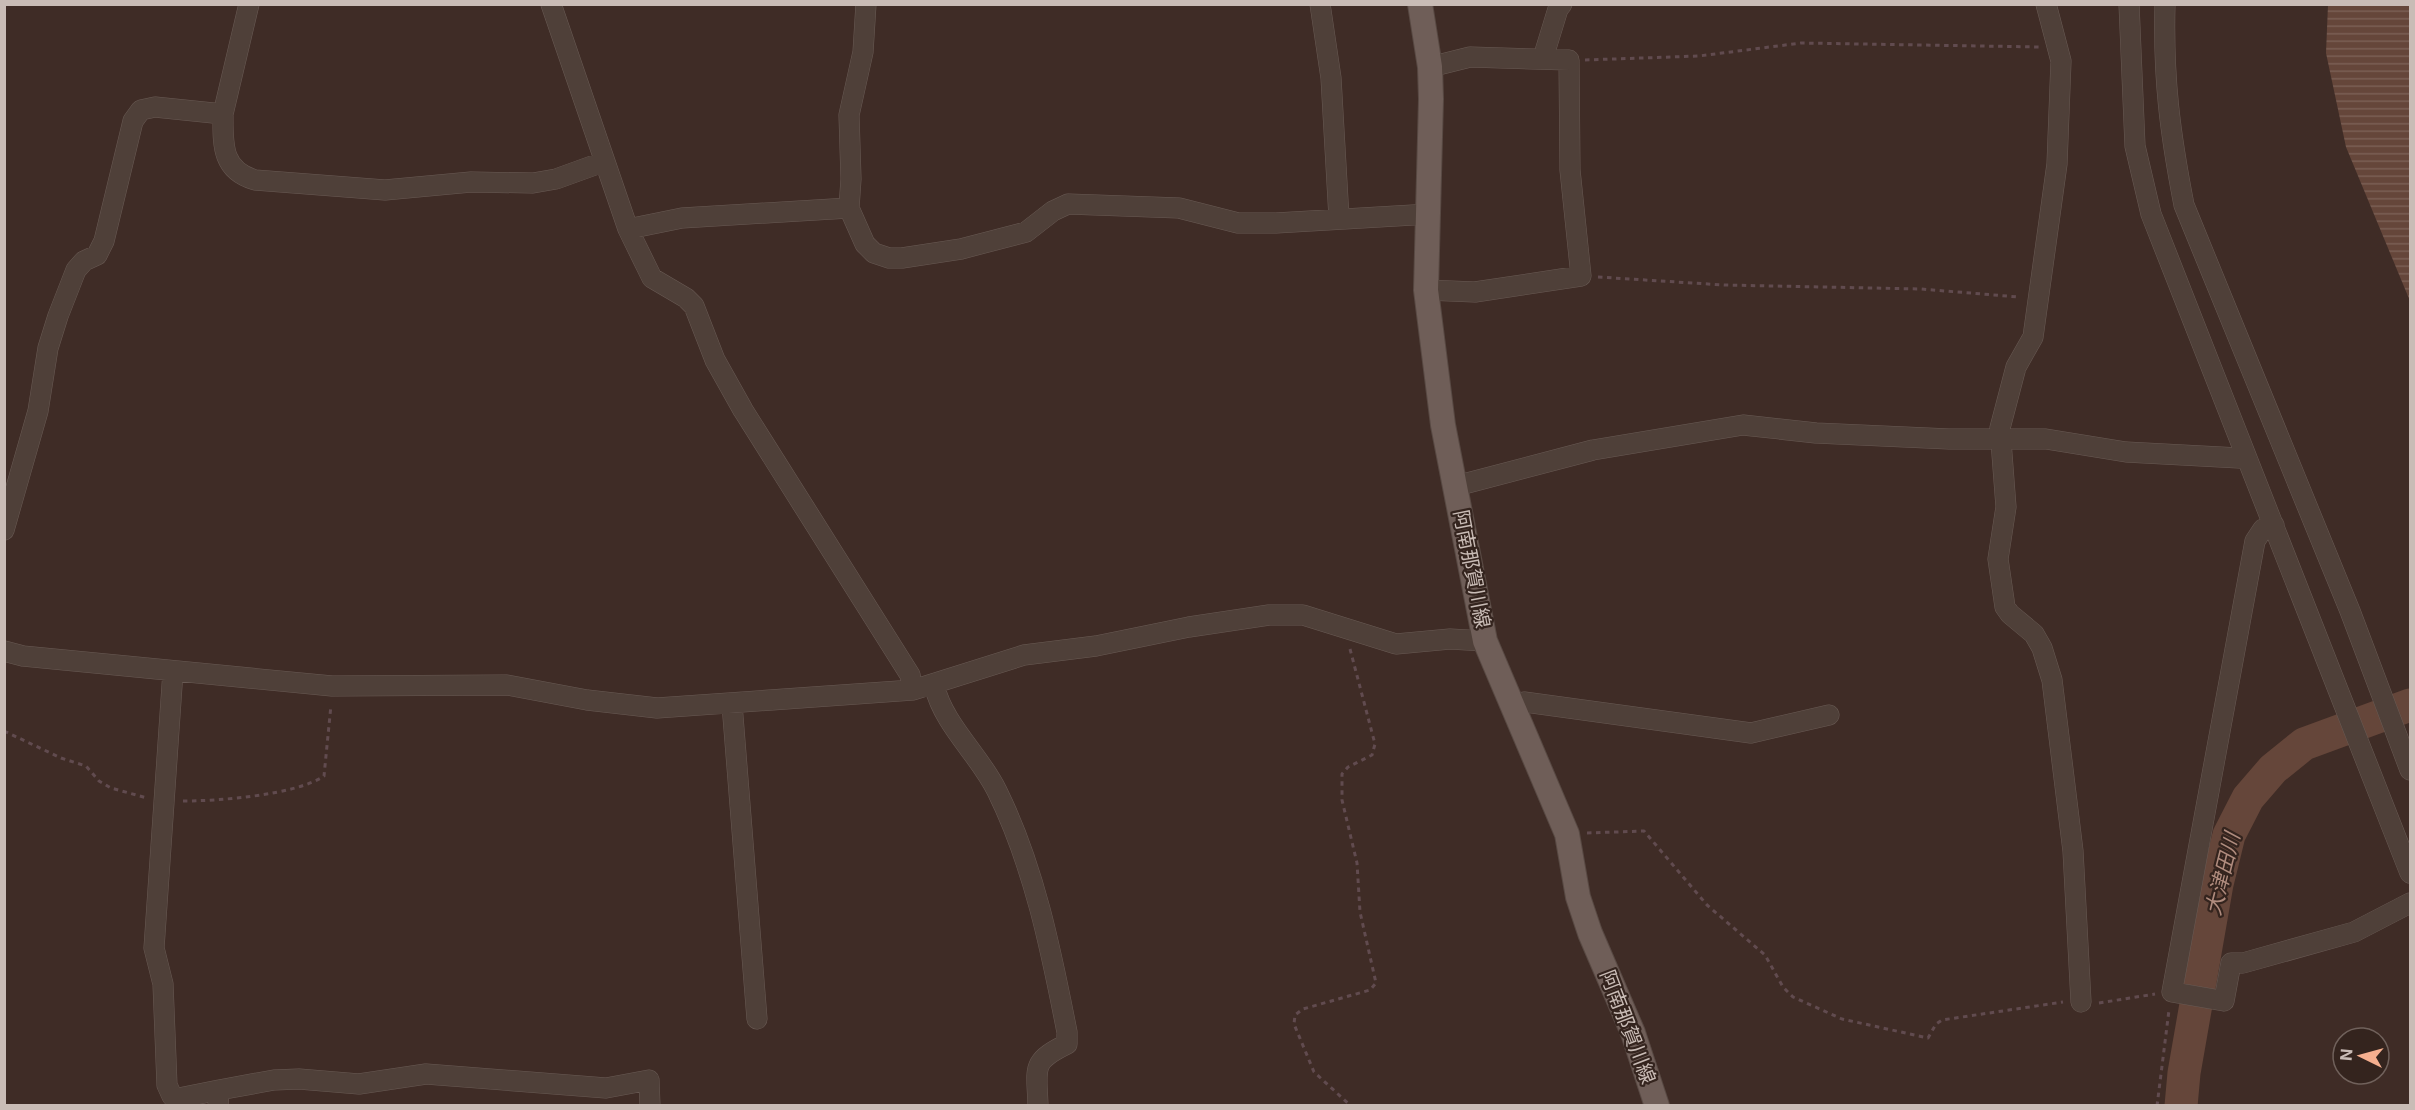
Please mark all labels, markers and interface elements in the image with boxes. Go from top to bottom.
street label: 阿南那賀川線 [1449,508,1495,630]
water label: 大津田川 [2200,828,2245,918]
street label: 阿南那賀川線 [1595,967,1661,1087]
north arrow [2331,1026,2391,1086]
text: N [2336,1048,2357,1062]

